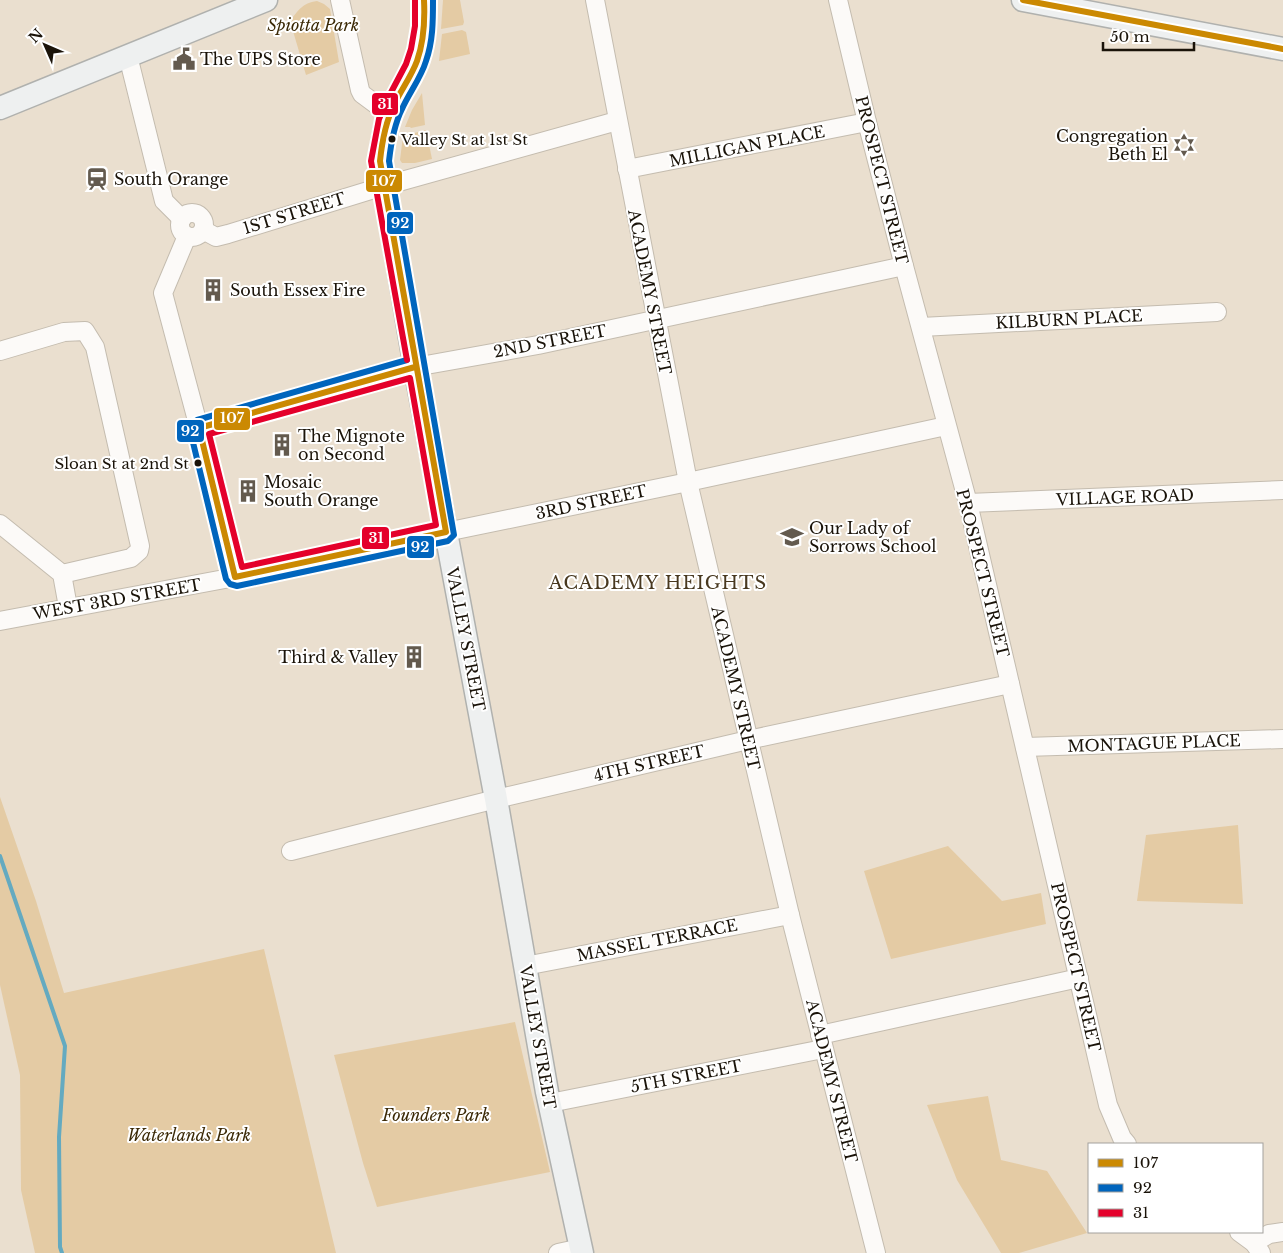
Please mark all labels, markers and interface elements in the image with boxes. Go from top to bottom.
park label: Spiotta Park [267,15,359,35]
north arrow [20,20,70,70]
scale bar [1103,20,1194,52]
text: N [25,25,47,47]
text: 50 m [1110,27,1150,46]
public building icon: The UPS Store [171,46,197,72]
place label: The UPS Store [200,49,321,69]
line badge: 31 [371,92,399,116]
street label: PROSPECT STREET [851,94,913,266]
text: 31 [377,95,393,113]
street label: MILLIGAN PLACE [668,121,826,171]
place label: Congregation Beth El [1056,126,1168,164]
place label: Valley St at 1st St [400,130,528,149]
synagogue icon: Congregation Beth El [1171,132,1197,158]
marker: Valley St at 1st St [387,134,397,144]
station icon: South Orange [84,166,110,192]
place label: South Orange [114,169,228,189]
line badge: 107 [365,169,403,193]
text: 107 [372,172,397,190]
street label: 1ST STREET [240,188,348,238]
street label: ACADEMY STREET [624,207,676,376]
line badge: 92 [386,211,414,235]
text: 92 [391,214,409,232]
building icon: South Essex Fire [200,277,226,303]
place label: South Essex Fire [230,280,365,300]
street label: KILBURN PLACE [995,305,1143,333]
street label: 2ND STREET [492,320,608,362]
line badge: 107 [213,407,251,431]
text: 107 [220,409,245,427]
line badge: 92 [176,419,205,443]
text: 92 [181,422,199,440]
place label: The Mignote on Second [298,426,405,464]
building icon: The Mignote on Second [269,432,295,458]
place label: Sloan St at 2nd St [55,454,189,473]
marker: Sloan St at 2nd St [193,458,203,468]
place label: Mosaic South Orange [264,472,378,510]
building icon: Mosaic South Orange [235,478,261,504]
street label: 3RD STREET [534,480,648,524]
street label: VILLAGE ROAD [1055,485,1194,509]
street label: PROSPECT STREET [952,487,1014,659]
place label: Our Lady of Sorrows School [809,518,936,556]
school or university icon: Our Lady of Sorrows School [779,524,805,550]
line badge: 31 [361,526,390,550]
text: 31 [368,529,384,547]
line badge: 92 [406,535,435,559]
text: 92 [411,538,429,556]
street label: VALLEY STREET [442,564,490,713]
district label: ACADEMY HEIGHTS [548,572,767,594]
street label: WEST 3RD STREET [30,574,203,624]
street label: ACADEMY STREET [707,603,765,772]
building icon: Third & Valley [401,644,427,670]
place label: Third & Valley [278,647,399,667]
street label: MONTAGUE PLACE [1067,730,1241,756]
street label: 4TH STREET [592,741,706,785]
street label: PROSPECT STREET [1047,881,1105,1054]
street label: MASSEL TERRACE [575,915,739,965]
street label: VALLEY STREET [515,962,561,1111]
street label: ACADEMY STREET [802,996,862,1165]
street label: 5TH STREET [629,1055,744,1097]
park label: Founders Park [381,1105,490,1125]
park label: Waterlands Park [127,1125,251,1145]
legend [1088,1143,1263,1233]
text: 107 [1133,1153,1158,1172]
text: 92 [1133,1178,1152,1197]
text: 31 [1133,1203,1149,1222]

